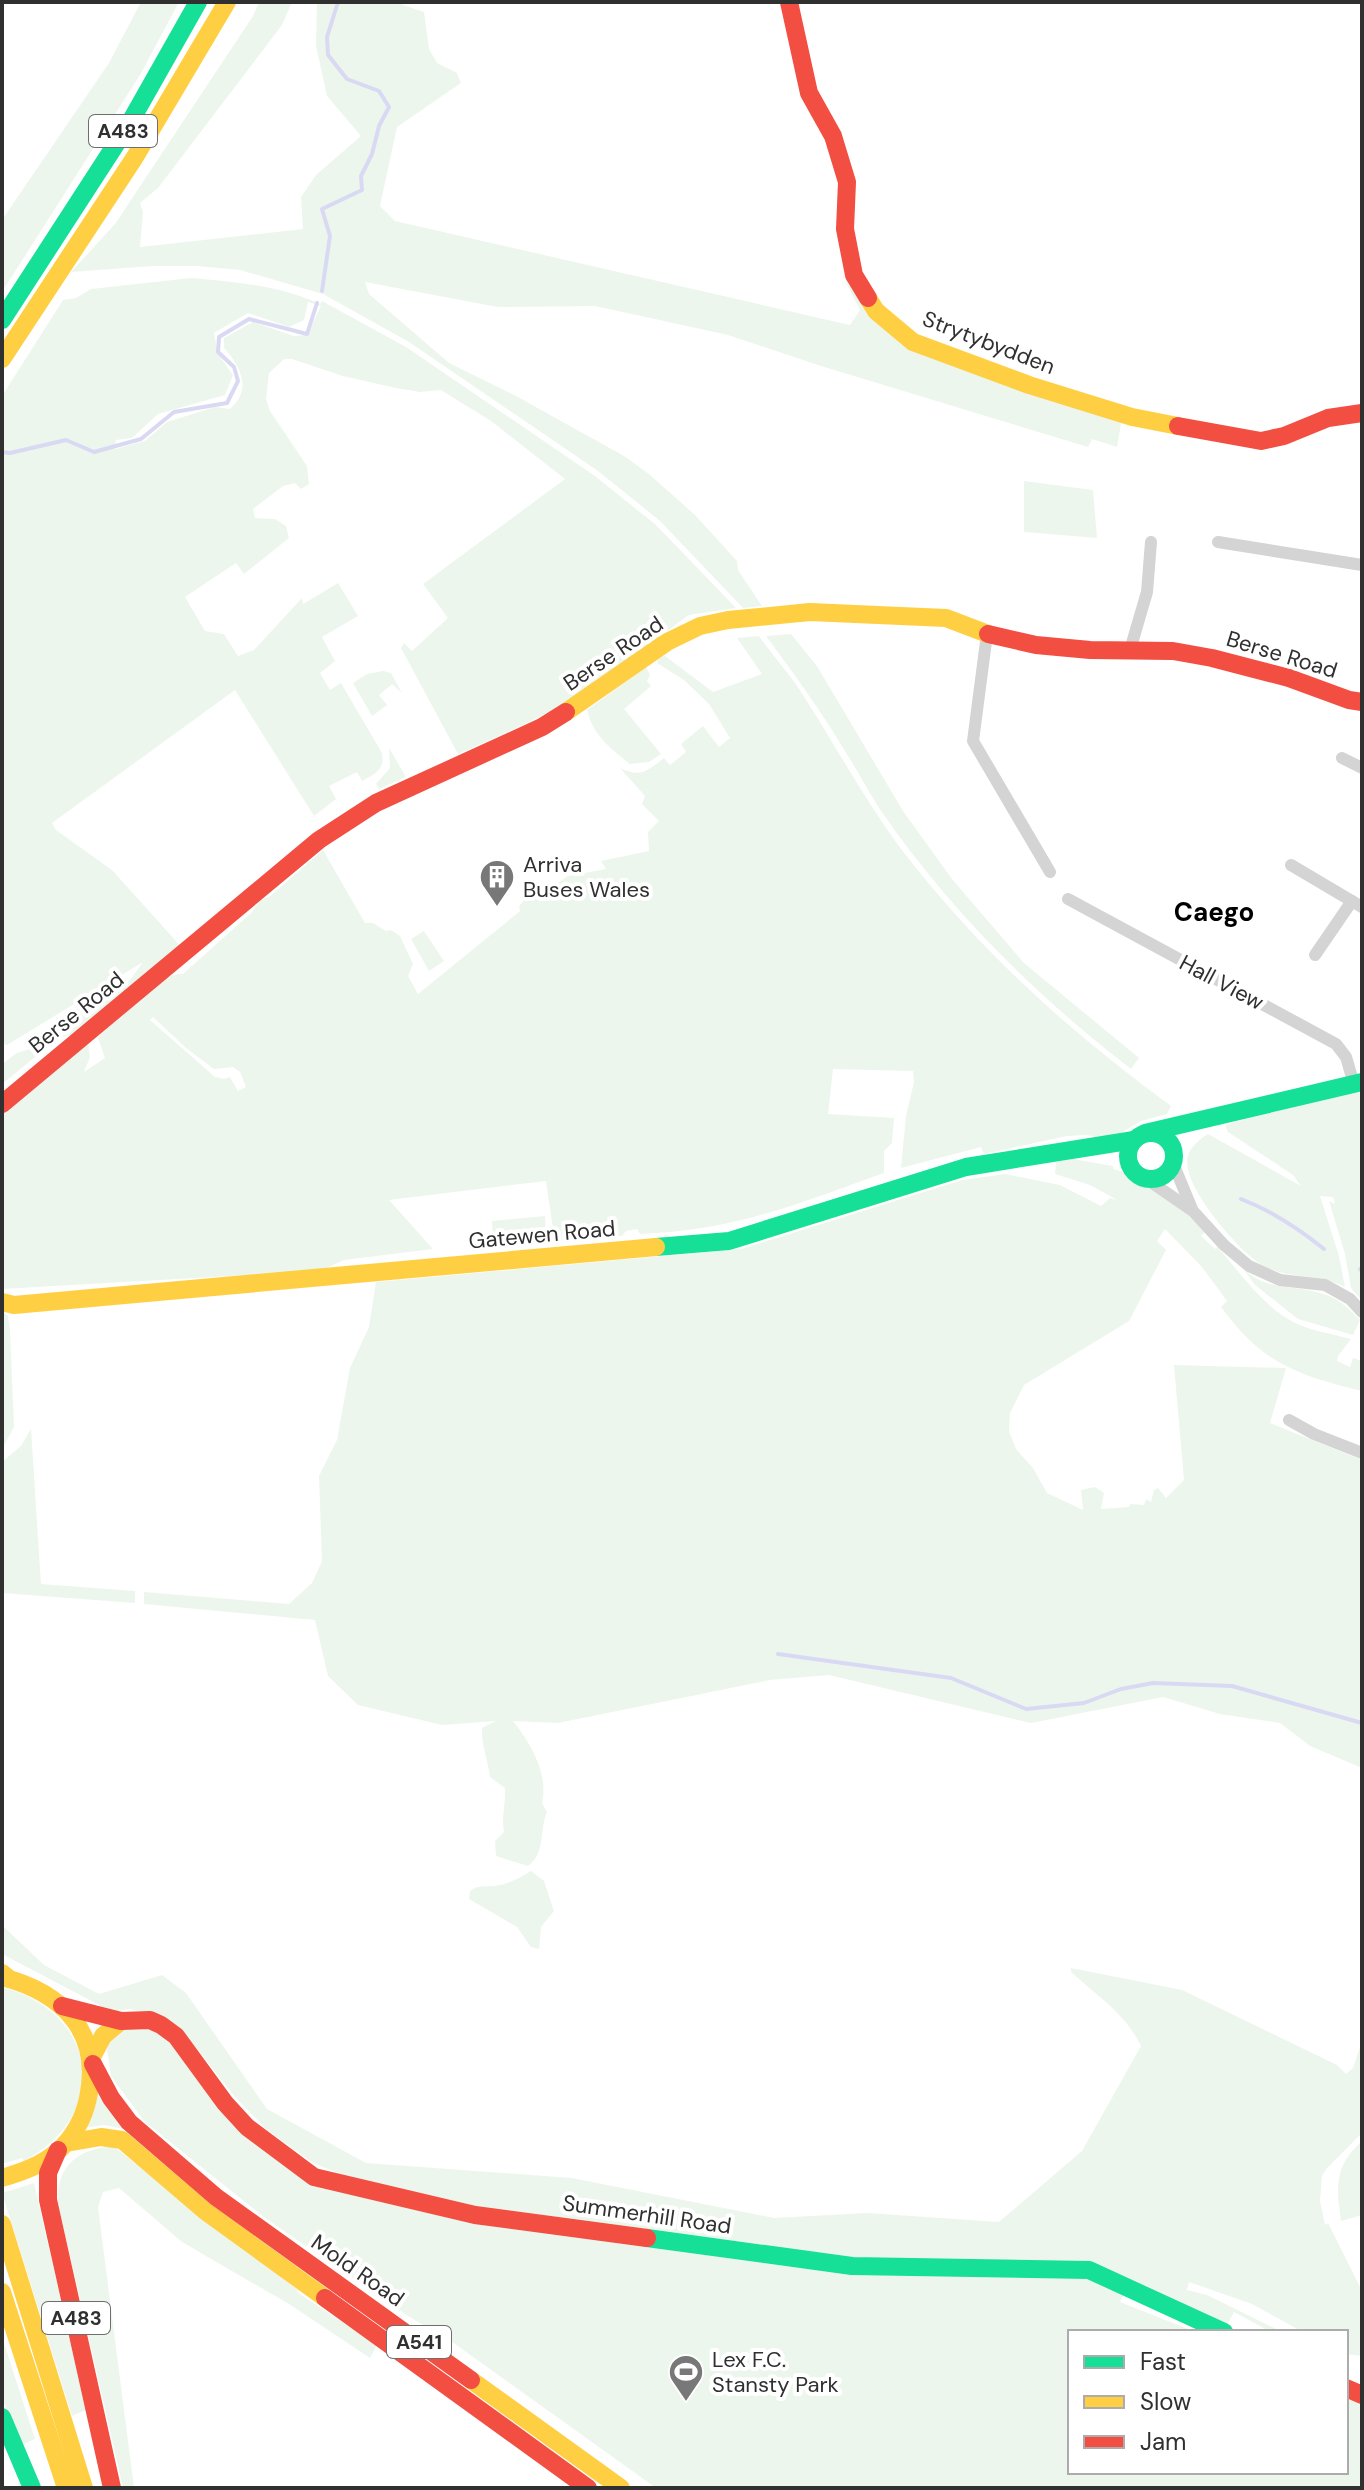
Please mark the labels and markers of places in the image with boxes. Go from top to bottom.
place label: Arriva Buses Wales [523,850,650,904]
building icon: Arriva Buses Wales [478,858,516,908]
place label: Lex F.C. Stansty Park [712,2345,839,2399]
sports icon: Lex F.C. Stansty Park [667,2353,705,2403]

